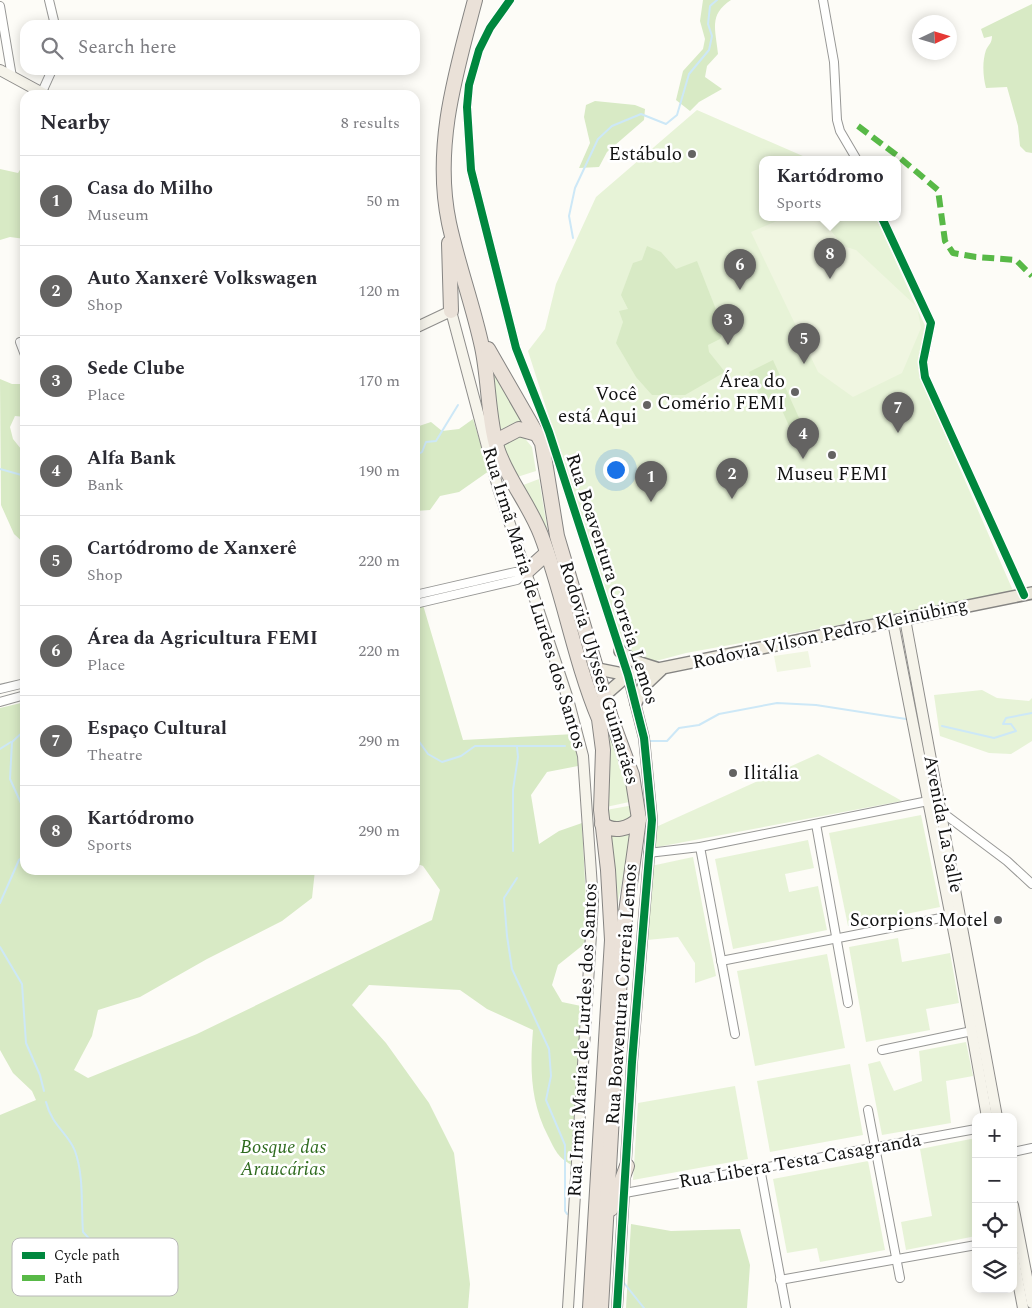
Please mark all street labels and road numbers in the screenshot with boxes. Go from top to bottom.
street label: Rua Irmã Maria de Lurdes dos Santos [474,443,594,753]
street label: Rua Boaventura Correia Lemos [558,450,666,708]
street label: Rodovia Ulysses Guimarães [551,558,647,788]
street label: Rodovia Vilson Pedro Kleinübing [690,591,970,677]
street label: Avenida La Salle [915,753,971,895]
street label: Rua Boaventura Correia Lemos [598,862,646,1126]
street label: Rua Irmã Maria de Lurdes dos Santos [560,882,606,1198]
street label: Rua Libera Testa Casagranda [677,1125,924,1197]

